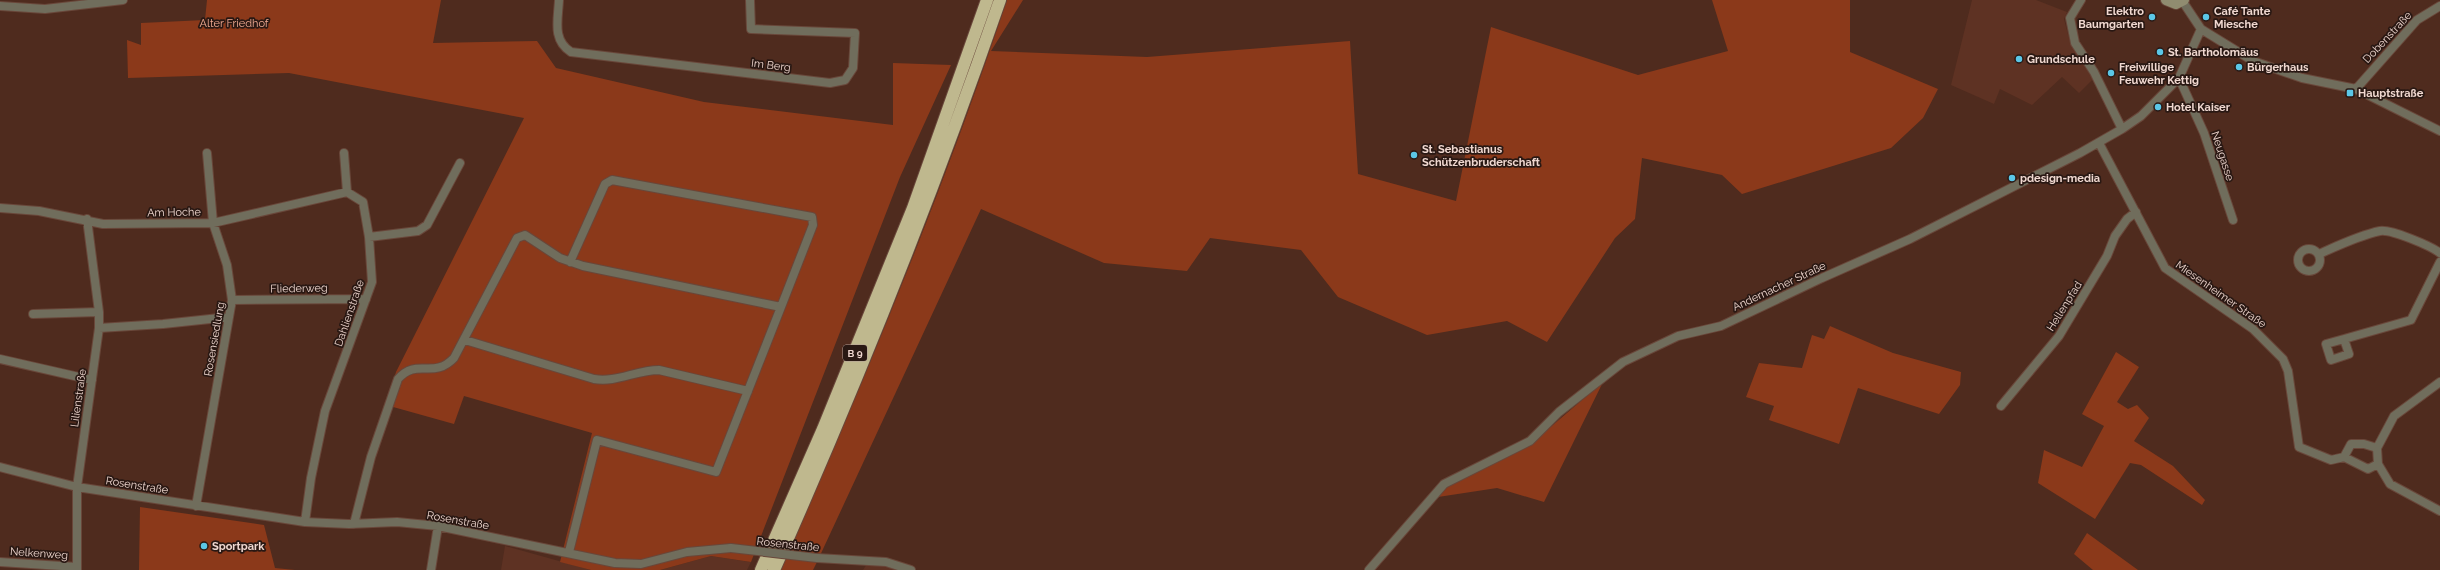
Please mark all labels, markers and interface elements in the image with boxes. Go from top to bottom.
place label: Elektro Baumgarten [2078,5,2144,31]
place label: Café Tante Miesche [2214,5,2271,31]
street label: Dobenstraße [2360,9,2415,66]
marker: Elektro Baumgarten [2147,12,2157,22]
marker: Café Tante Miesche [2201,12,2211,22]
park label: Alter Friedhof [200,17,269,30]
place label: St. Bartholomäus [2168,46,2259,59]
marker: St. Bartholomäus [2155,47,2165,57]
place label: Grundschule [2027,53,2095,66]
marker: Grundschule [2014,54,2024,64]
street label: Im Berg [750,57,792,74]
place label: Freiwillige Feuwehr Kettig [2119,61,2199,87]
place label: Bürgerhaus [2247,61,2309,74]
marker: Bürgerhaus [2234,62,2244,72]
marker: Freiwillige Feuwehr Kettig [2106,68,2116,78]
place label: Hauptstraße [2358,87,2424,100]
marker: Hauptstraße [2345,88,2355,98]
place label: Hotel Kaiser [2166,101,2231,114]
marker: Hotel Kaiser [2153,102,2163,112]
street label: Neugasse [2208,130,2237,183]
place label: St. Sebastianus Schützenbruderschaft [1422,143,1541,169]
marker: St. Sebastianus Schützenbruderschaft [1409,150,1419,160]
place label: pdesign-media [2020,172,2100,185]
marker: pdesign-media [2007,173,2017,183]
street label: Am Hoche [147,206,202,219]
street label: Miesenheimer Straße [2173,258,2269,331]
street label: Andernacher Straße [1731,259,1828,314]
street label: Dahlienstraße [332,278,367,348]
street label: Hellenpfad [2044,279,2085,334]
street label: Fliederweg [270,281,328,296]
street label: Rosensiedlung [202,301,227,377]
road number: B 9 [843,345,867,361]
street label: Lilienstraße [68,368,89,428]
street label: Rosenstraße [105,474,170,497]
street label: Rosenstraße [426,509,491,532]
street label: Rosenstraße [756,535,821,554]
place label: Sportpark [212,540,265,553]
marker: Sportpark [199,541,209,551]
street label: Nelkenweg [10,545,68,562]

